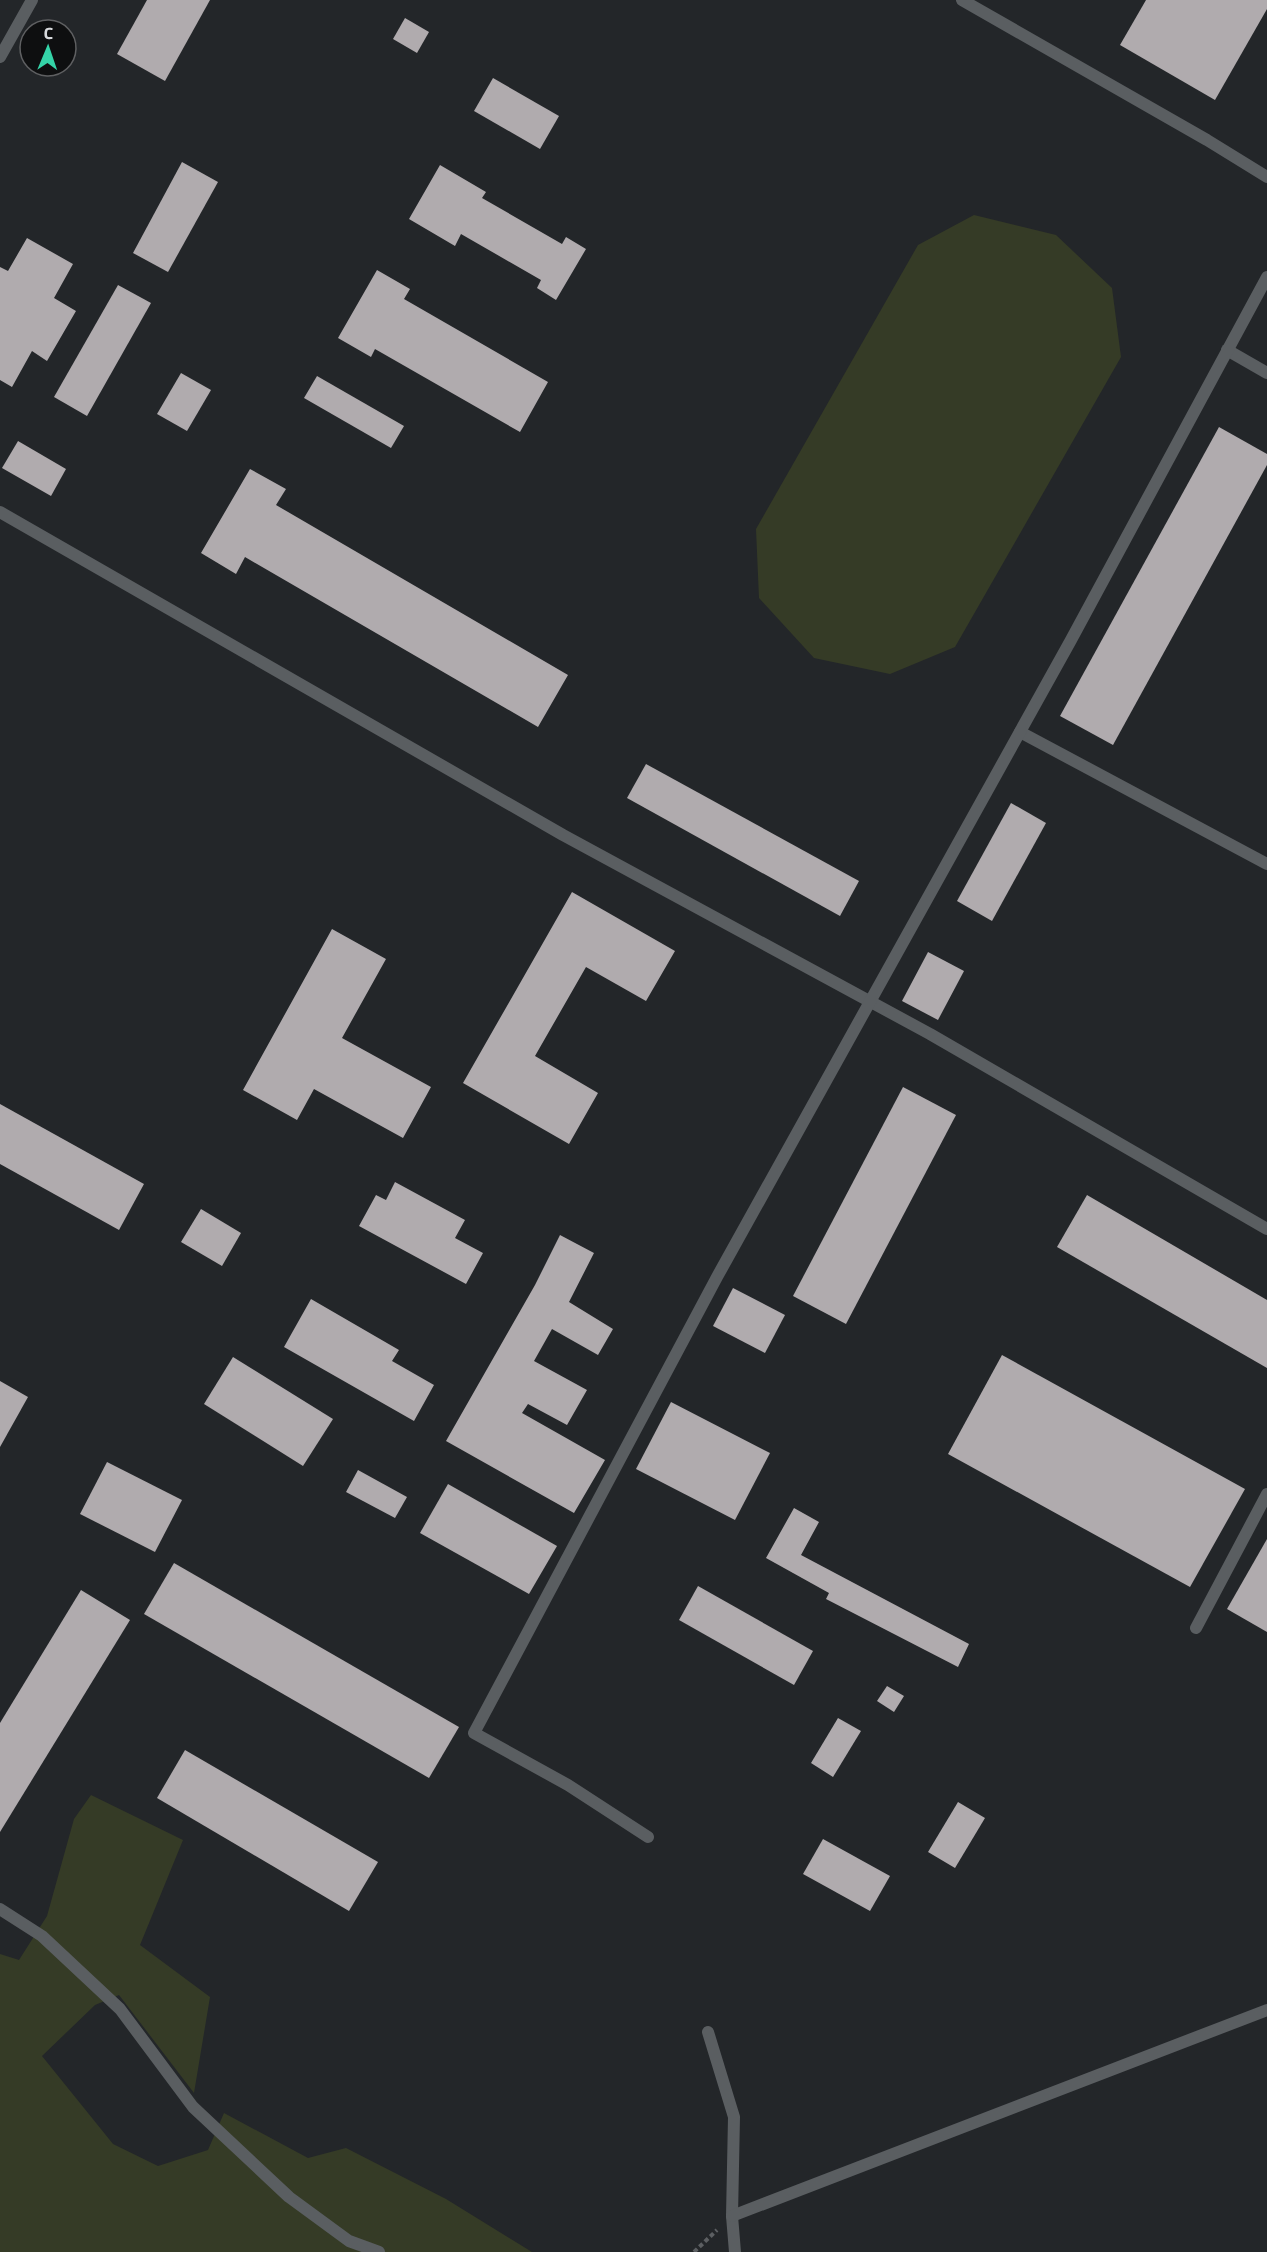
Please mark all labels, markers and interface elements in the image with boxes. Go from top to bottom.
north arrow [18,18,78,78]
text: С [44,23,54,42]

